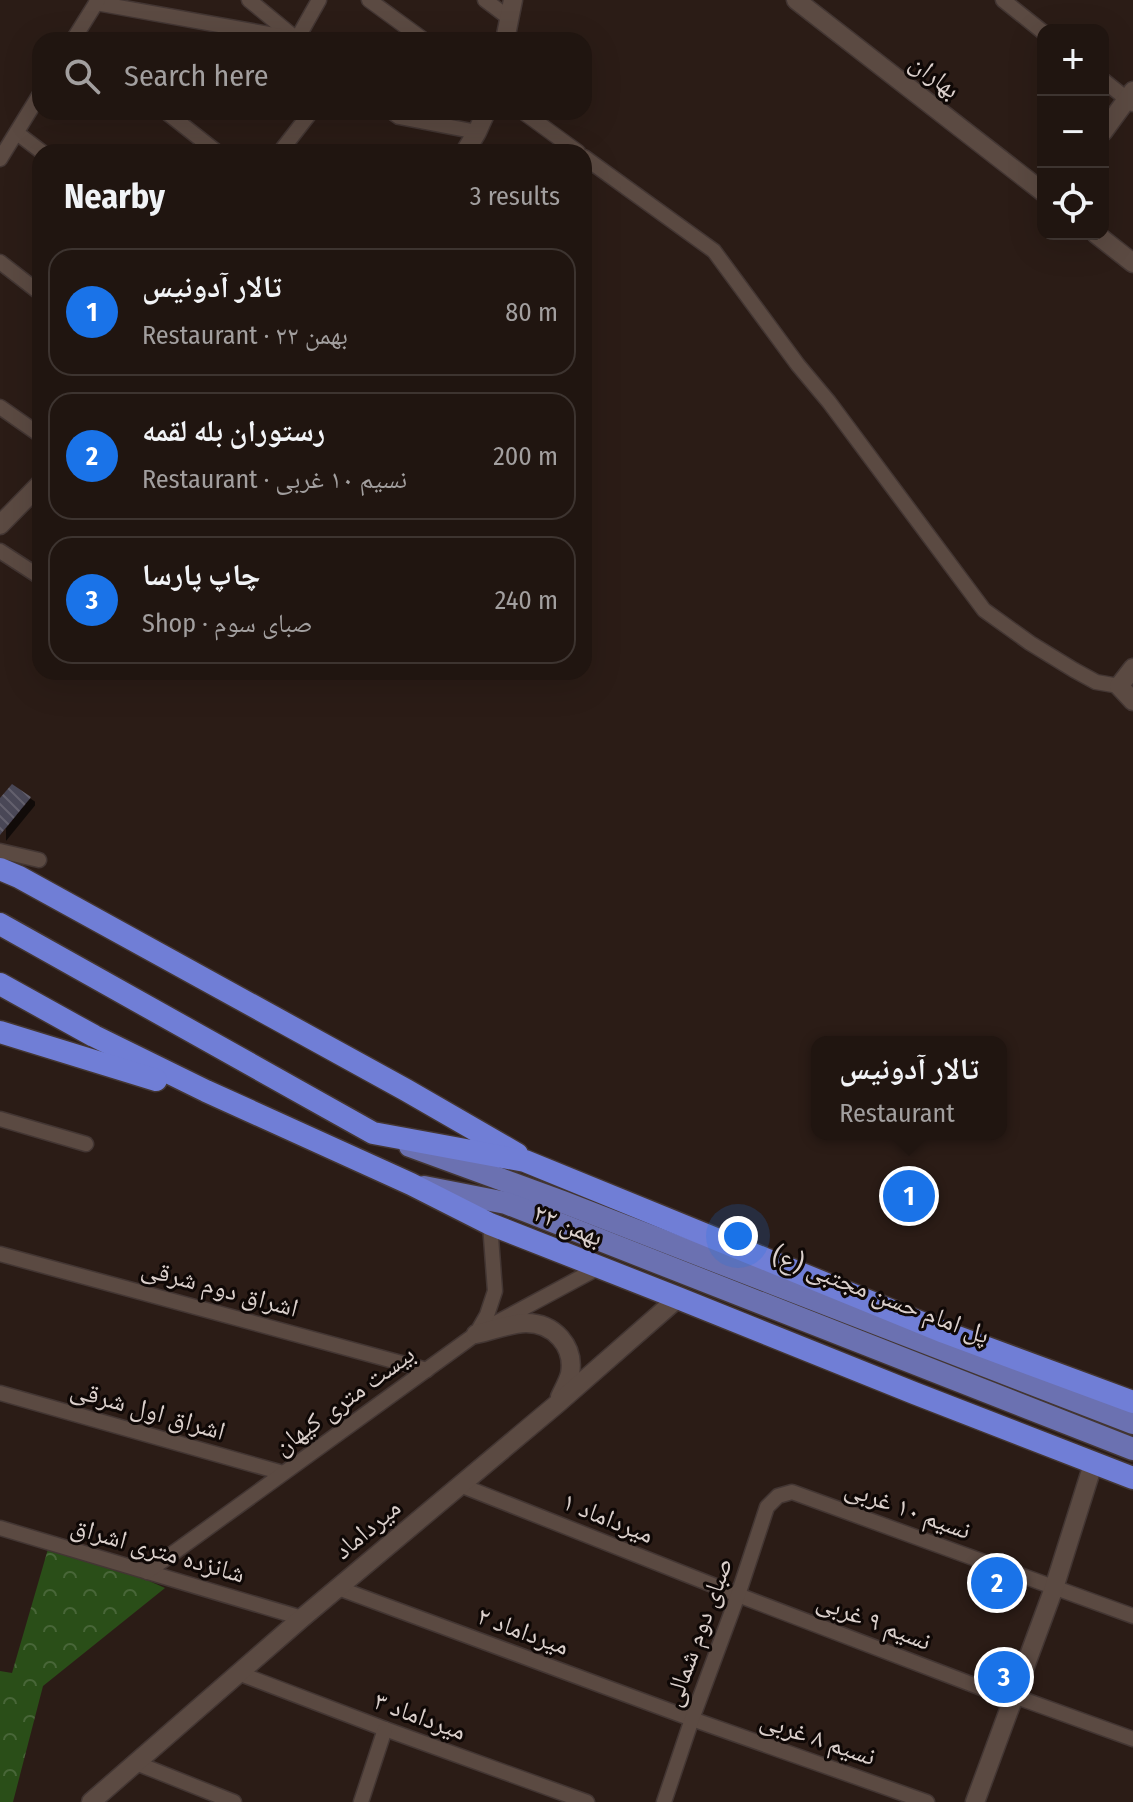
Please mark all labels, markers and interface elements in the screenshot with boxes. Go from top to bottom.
map controls [1037,24,1109,240]
button: + [1037,24,1109,96]
search box [32,32,592,120]
street label: بهاران [904,47,966,105]
icon: search [60,54,104,98]
text: Search here [124,58,269,94]
button: − [1037,96,1109,168]
button: locate [1037,168,1109,240]
text: Nearby [64,176,165,217]
text: 3 results [470,181,560,212]
text: تالار آدونیس [142,269,282,305]
text: 1 [87,297,98,328]
text: 80 m [505,297,558,328]
text: Restaurant · ۲۲ بهمن [142,320,348,351]
text: رستوران بله لقمه [142,413,325,449]
text: 2 [86,441,98,472]
text: 200 m [493,441,558,472]
text: Restaurant · نسیم ۱۰ غربی [142,464,407,495]
text: چاپ پارسا [142,557,260,593]
text: 3 [86,585,98,616]
text: 240 m [495,585,558,616]
text: Shop · صبای سوم [142,608,313,639]
popup [811,1036,1007,1140]
text: تالار آدونیس [839,1051,979,1087]
text: Restaurant [839,1098,955,1129]
pin: 1 [883,1166,935,1226]
street label: ۲۲ بهمن [529,1197,607,1253]
your location [718,1216,758,1256]
street label: پل امام حسن مجتبی (ع) [767,1239,994,1353]
street label: اشراق دوم شرقی [138,1252,302,1326]
street label: بیست متری کیهان [267,1338,421,1462]
street label: اشراق اول شرقی [67,1373,229,1447]
street label: نسیم ۱۰ غربی [840,1472,975,1547]
street label: میرداماد ۱ [558,1486,658,1550]
street label: میرداماد [327,1492,407,1566]
street label: شانزده متری اشراق [67,1510,249,1590]
street label: صبای دوم شمالی [657,1553,741,1711]
pin: 2 [971,1553,1023,1613]
street label: نسیم ۹ غربی [812,1585,936,1658]
street label: میرداماد ۲ [473,1600,573,1662]
pin: 3 [978,1647,1030,1707]
street label: میرداماد ۳ [370,1685,470,1747]
street label: نسیم ۸ غربی [756,1704,880,1773]

